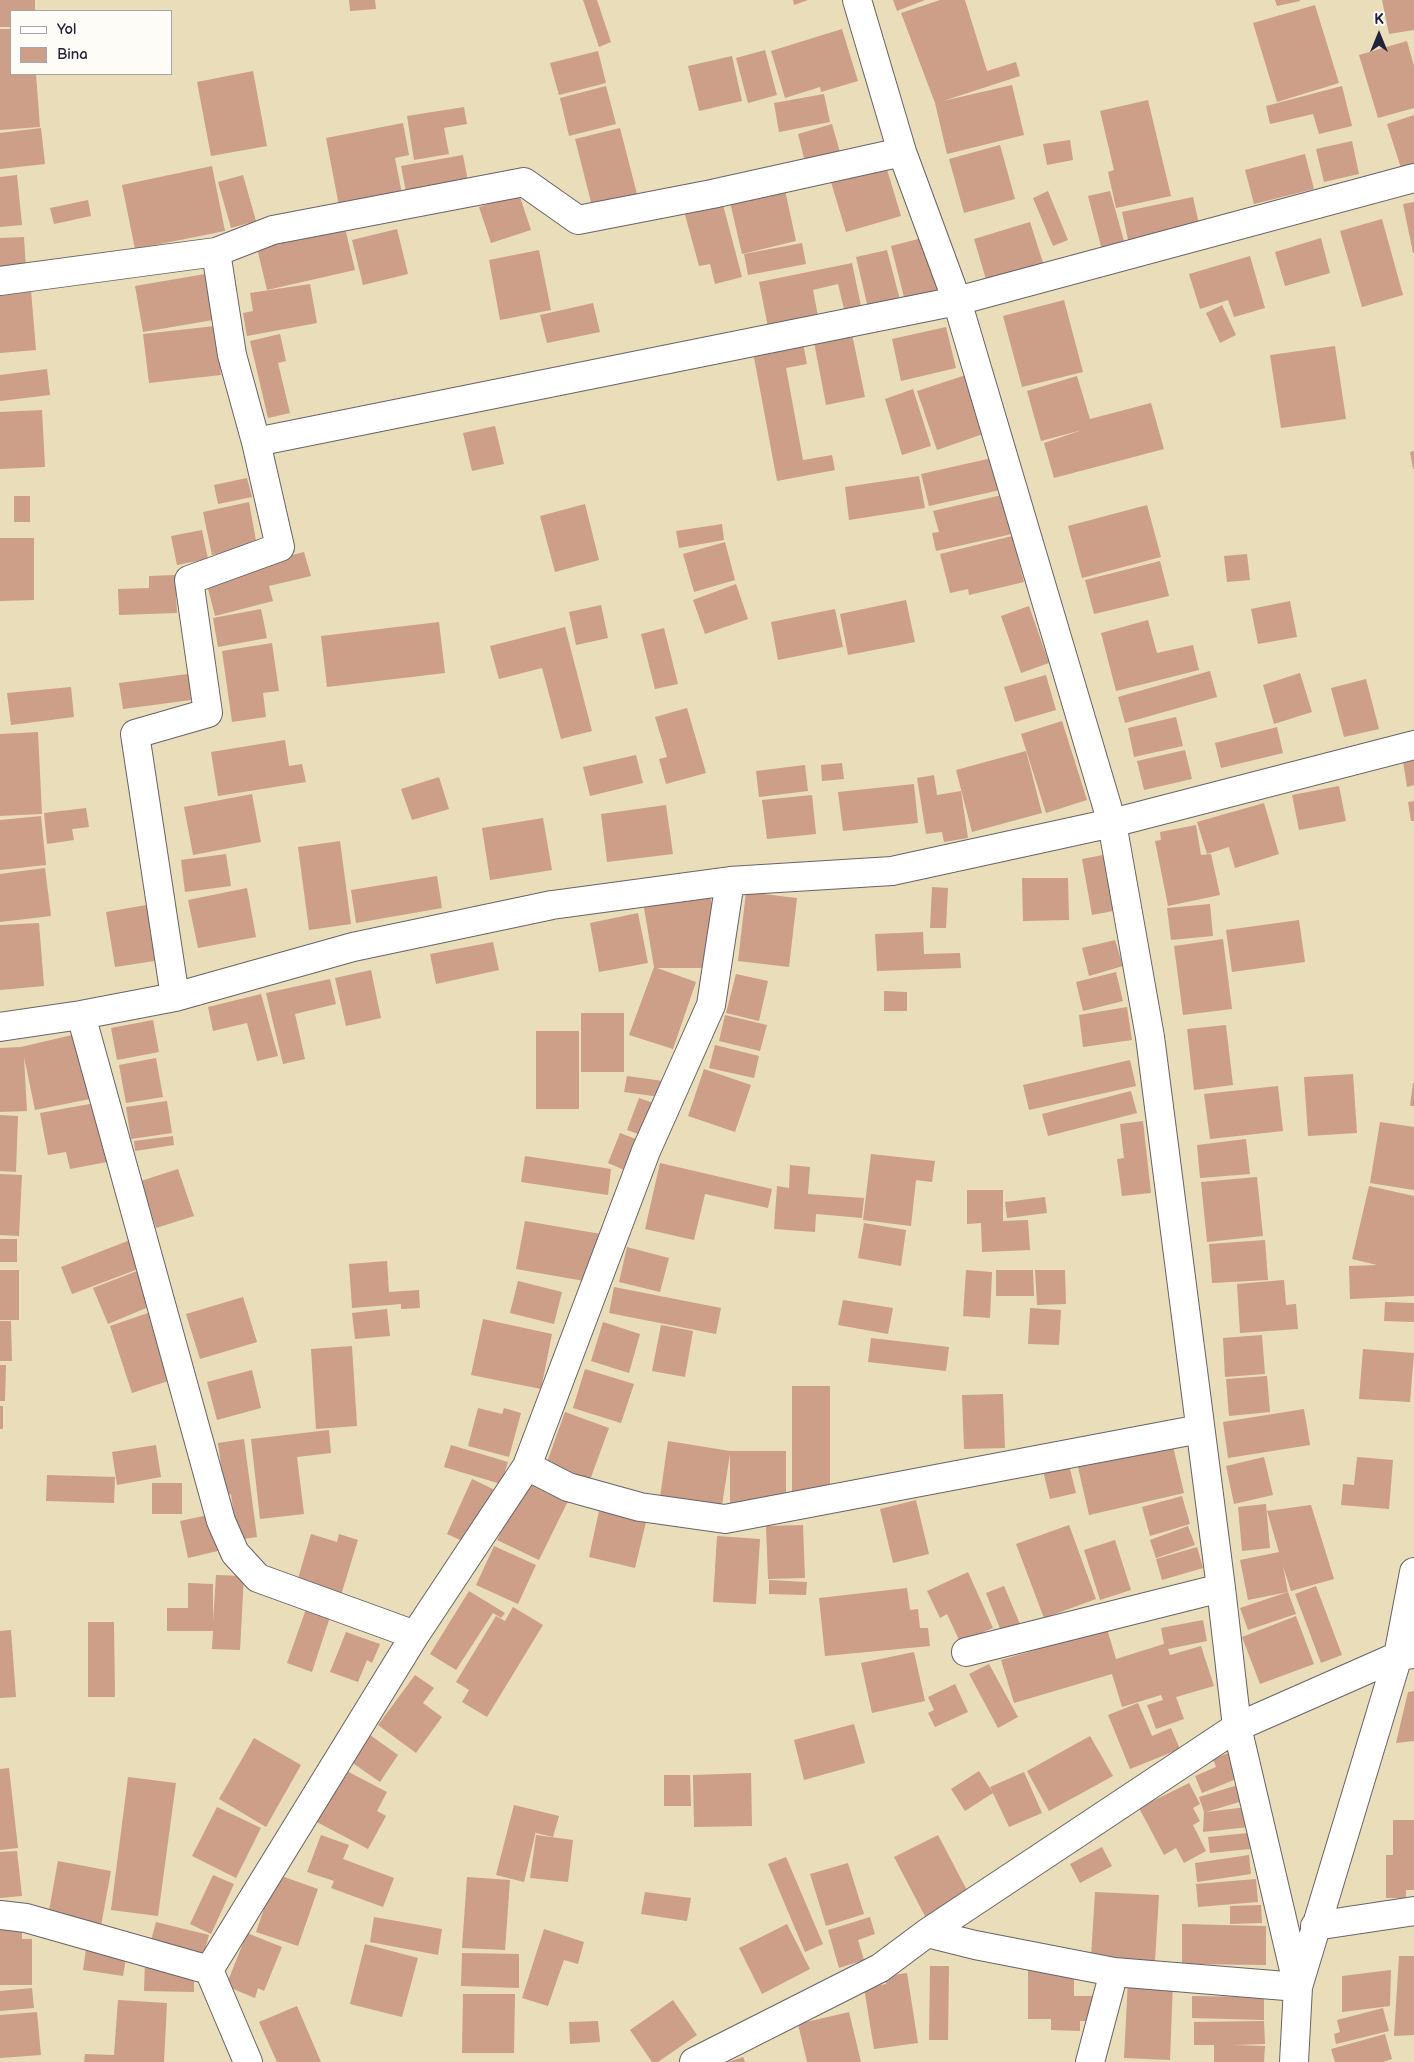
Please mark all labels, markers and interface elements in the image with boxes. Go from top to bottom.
legend [10,10,172,75]
north arrow [1354,10,1404,60]
text: K [1374,11,1384,28]
text: Yol [57,20,76,39]
text: Bina [57,45,88,64]

